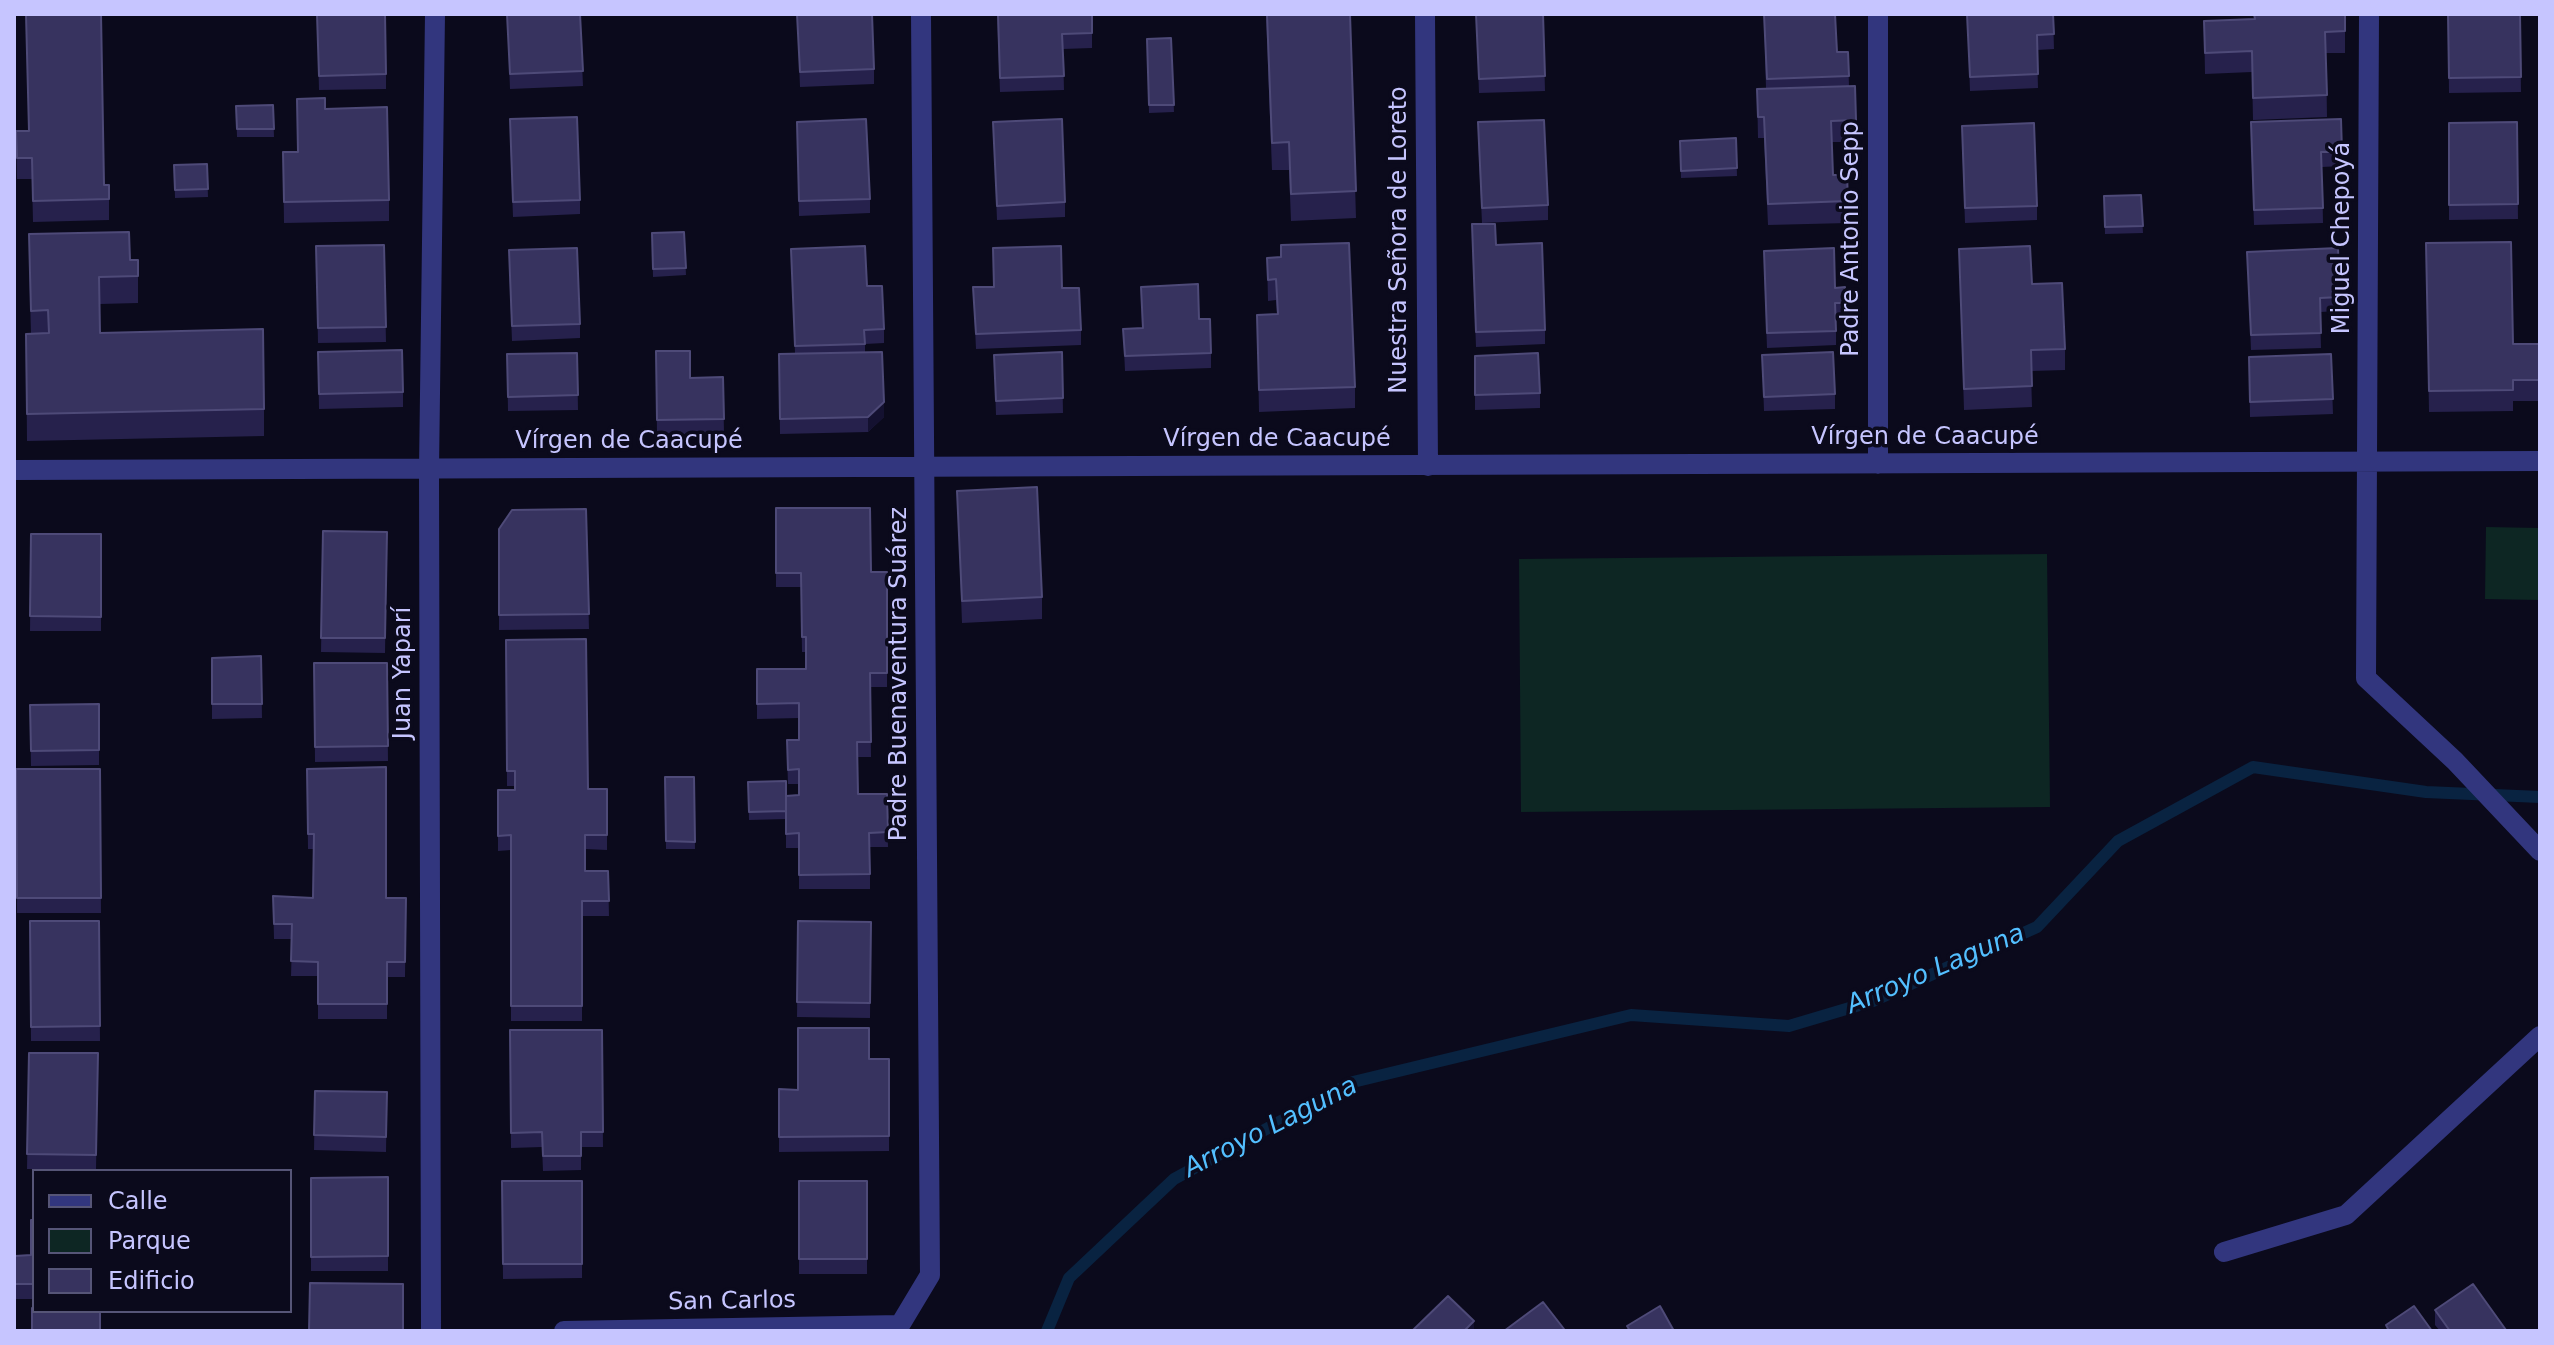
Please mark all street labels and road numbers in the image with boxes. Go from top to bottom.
street label: Nuestra Señora de Loreto [1386,86,1414,394]
street label: Padre Antonio Sepp [1838,121,1866,357]
street label: Miguel Chepoyá [2329,142,2357,334]
street label: Vírgen de Caacupé [1811,424,2039,452]
street label: Vírgen de Caacupé [1163,426,1391,454]
street label: Vírgen de Caacupé [515,428,743,456]
street label: Padre Buenaventura Suárez [886,507,914,841]
street label: Juan Yaparí [390,607,418,739]
street label: San Carlos [668,1286,796,1318]

